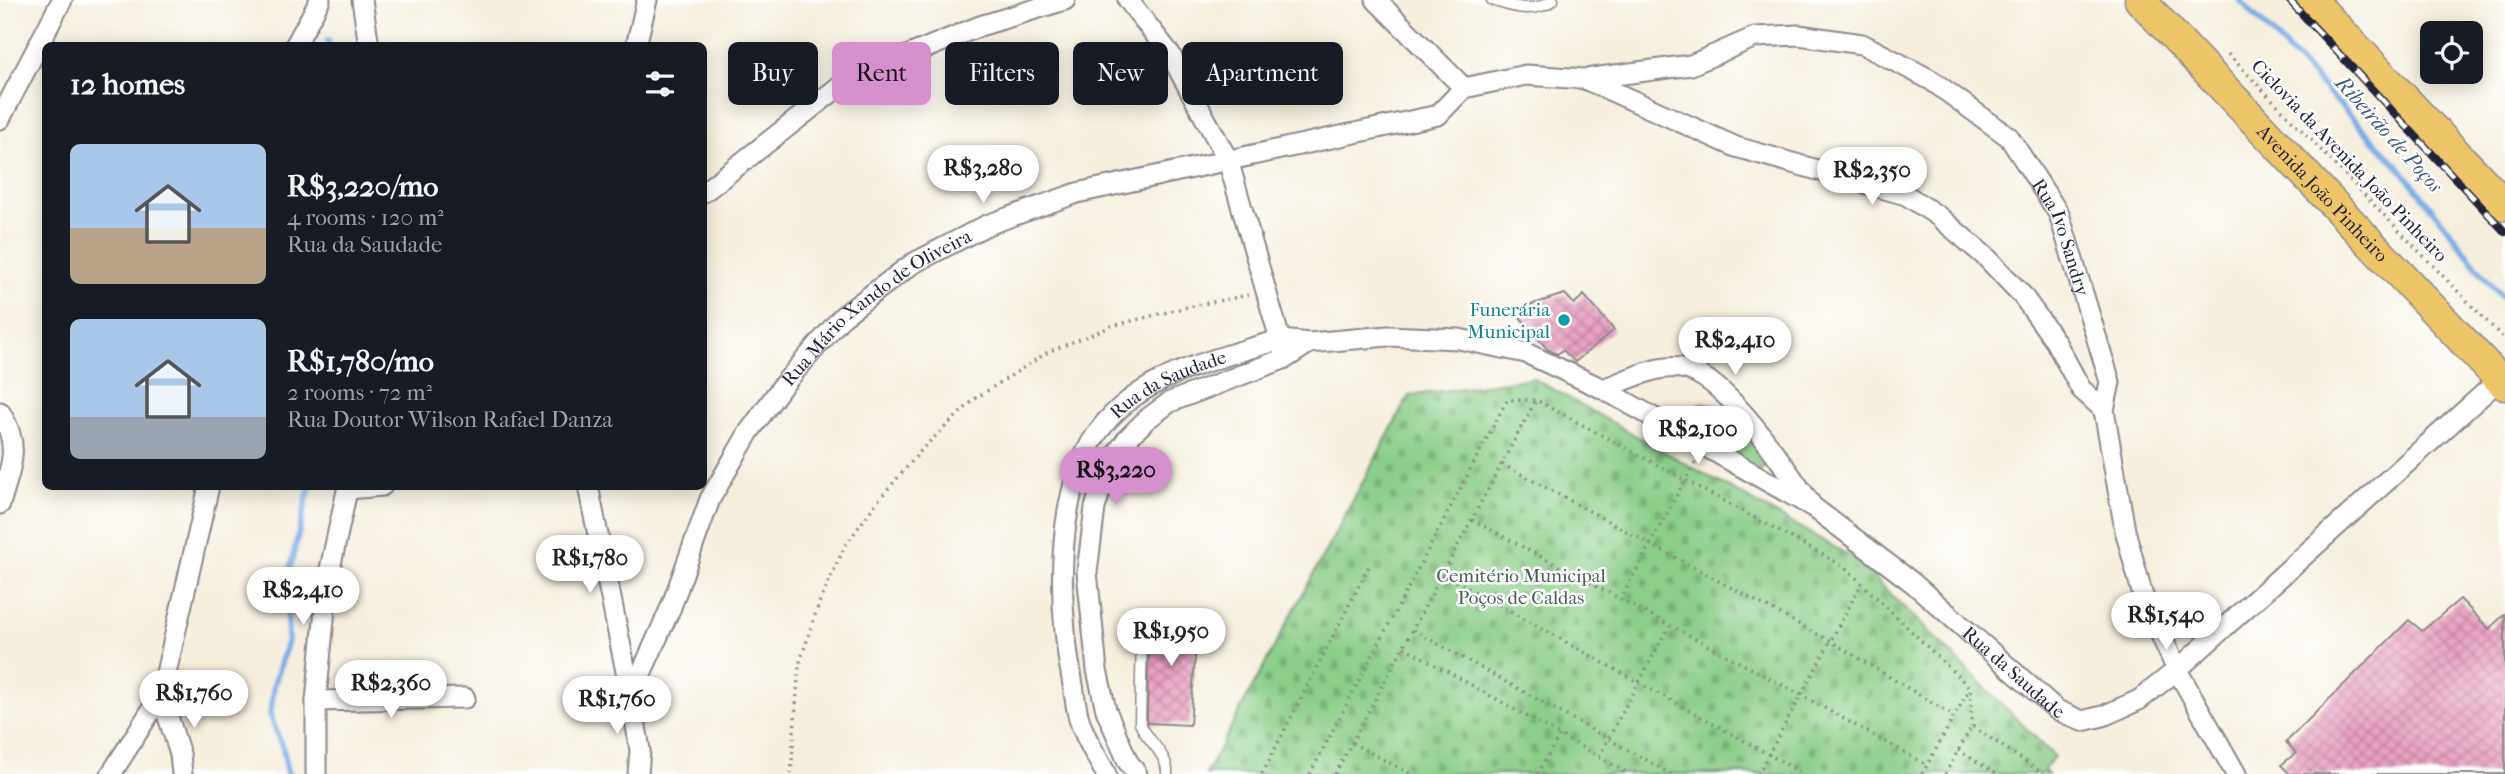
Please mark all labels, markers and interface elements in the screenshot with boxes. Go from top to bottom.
map controls [2420,21,2483,84]
button: locate [2420,21,2483,84]
chip: Buy [728,42,818,105]
chip: Rent [832,42,931,105]
chip: Filters [945,42,1059,105]
chip: New [1073,42,1168,105]
chip: Apartment [1182,42,1343,105]
street label: Ciclovia da Avenida João Pinheiro [2247,54,2453,266]
icon: filters [641,65,679,103]
text: 12 homes [70,67,185,102]
water label: Ribeirão de Poços [2329,69,2448,197]
street label: Avenida João Pinheiro [2253,118,2393,266]
pin: R$3,280 [918,146,1048,205]
pin: R$2,350 [1807,148,1937,207]
text: R$3,280 [943,154,1023,181]
text: R$2,350 [1833,156,1911,183]
text: R$3,220/mo [287,169,439,204]
icon: home [126,172,210,256]
street label: Rua Ivo Sandry [2027,175,2093,299]
text: 4 rooms · 120 m² [287,204,444,231]
street label: Rua Mário Xando de Oliveira [778,225,975,390]
text: Rua da Saudade [287,231,442,258]
place label: Funerária Municipal [1467,299,1550,343]
marker: Funerária Municipal [1556,312,1572,328]
pin: R$2,410 [1670,318,1800,377]
text: R$2,410 [1695,326,1775,353]
text: R$1,780/mo [287,344,434,379]
street label: Rua da Saudade [1106,346,1229,423]
icon: home [126,347,210,431]
text: 2 rooms · 72 m² [287,379,432,406]
text: Rua Doutor Wilson Rafael Danza [287,406,613,433]
pin: R$2,100 [1633,406,1763,466]
text: R$2,100 [1658,415,1738,442]
pin: R$3,220 [1051,448,1181,507]
text: R$3,220 [1076,456,1156,483]
pin: R$1,780 [525,536,655,595]
text: R$1,780 [552,544,628,571]
park label: Cemitério Municipal Poços de Caldas [1436,565,1606,609]
pin: R$2,410 [238,568,368,627]
text: R$2,410 [263,576,343,603]
pin: R$1,540 [2101,592,2231,652]
text: R$1,540 [2127,601,2205,628]
pin: R$1,950 [1106,608,1236,668]
text: R$1,950 [1133,617,1209,644]
street label: Rua da Saudade [1958,622,2067,724]
pin: R$2,360 [326,660,456,720]
text: R$2,360 [351,669,431,696]
pin: R$1,760 [129,670,259,730]
pin: R$1,760 [552,676,682,736]
text: R$1,760 [155,679,233,706]
text: R$1,760 [578,685,656,712]

